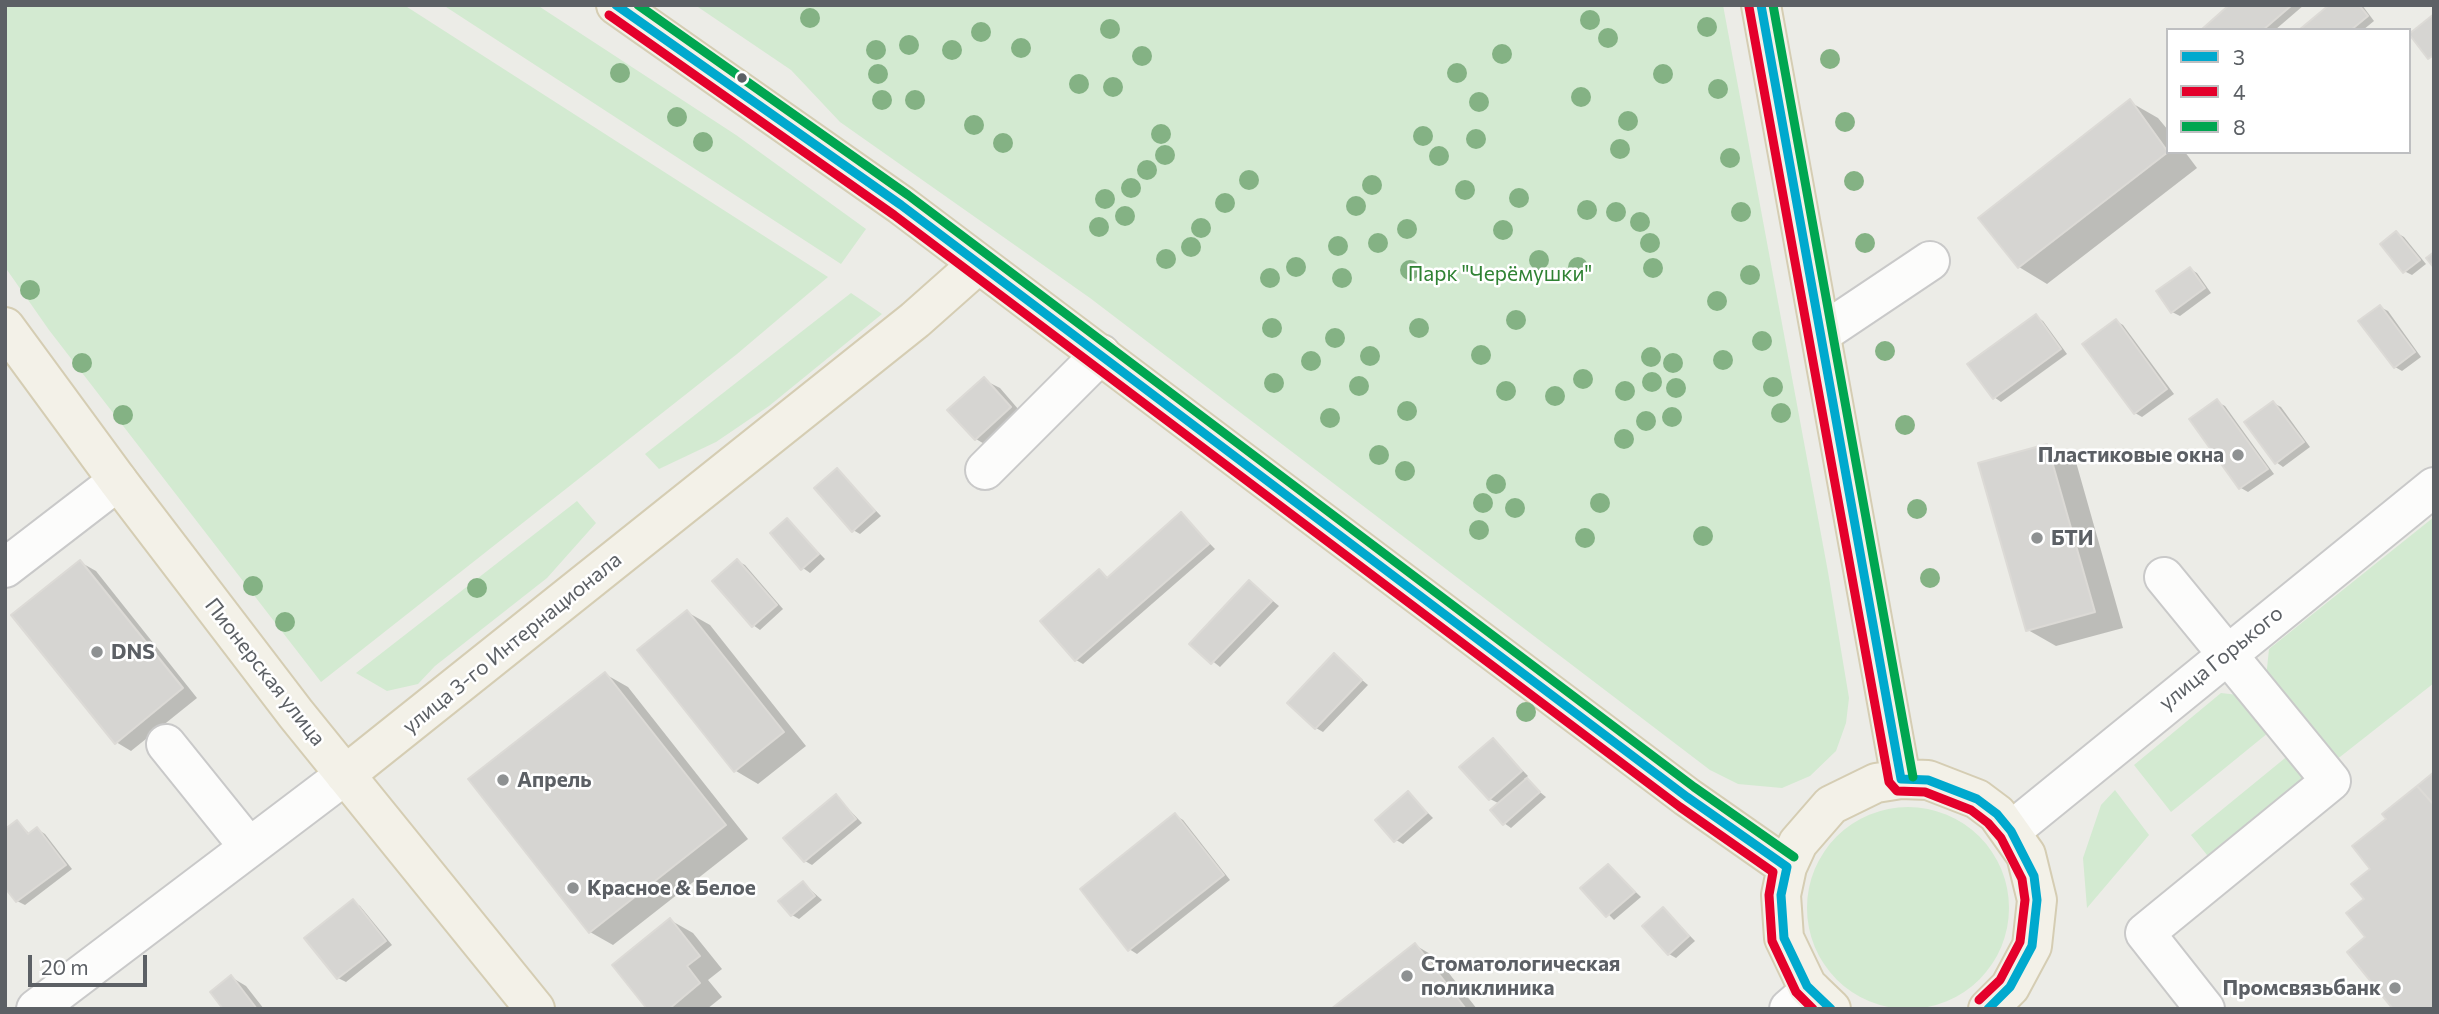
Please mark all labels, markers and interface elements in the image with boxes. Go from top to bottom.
legend [2166,28,2411,154]
text: 3 [2233,44,2245,69]
unlabelled marker [735,71,749,85]
text: 4 [2233,79,2246,104]
text: 8 [2233,114,2246,139]
park label: Парк "Черёмушки" [1408,261,1592,287]
place label: Пластиковые окна [2038,442,2224,468]
marker: Пластиковые окна [2230,447,2246,463]
place label: БТИ [2051,525,2094,551]
marker: БТИ [2029,530,2045,546]
street label: улица 3-го Интернационала [397,547,627,739]
street label: Пионерская улица [199,593,331,751]
street label: улица Горького [2154,600,2288,716]
place label: DNS [111,639,155,665]
marker: DNS [89,644,105,660]
place label: Апрель [517,767,591,793]
marker: Апрель [495,772,511,788]
place label: Красное & Белое [587,875,756,901]
marker: Красное & Белое [565,880,581,896]
scale bar [32,940,150,984]
place label: Стоматологическая поликлиника [1421,951,1620,1001]
text: 20 m [41,954,89,979]
marker: Стоматологическая поликлиника [1399,968,1415,984]
place label: Промсвязьбанк [2223,975,2381,1001]
marker: Промсвязьбанк [2387,980,2403,996]

